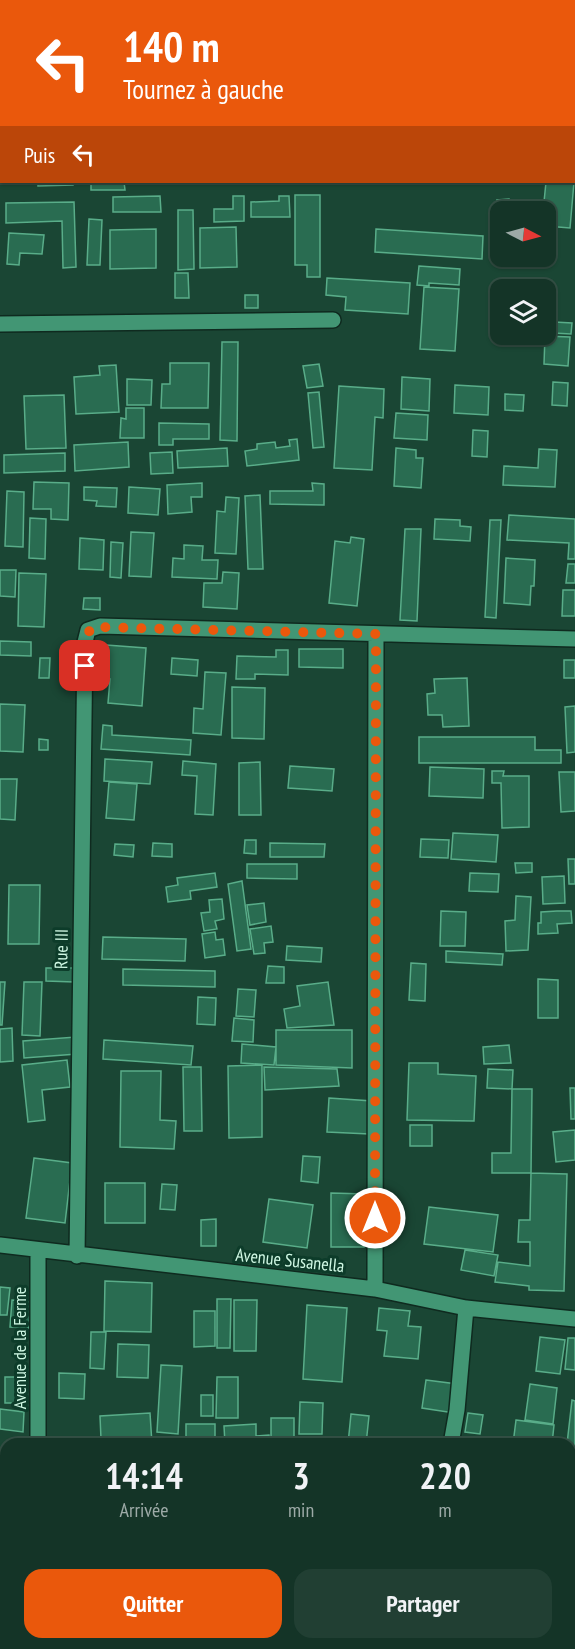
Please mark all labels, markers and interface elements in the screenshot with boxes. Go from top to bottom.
text: 140 m [123,19,220,74]
icon: left [24,24,102,102]
text: Tournez à gauche [123,72,284,106]
icon: left [67,138,100,171]
text: Puis [24,141,55,169]
north arrow [490,201,556,267]
map controls [490,201,556,345]
button: layers [490,279,556,345]
pin [59,640,110,691]
icon: arrive [68,649,101,682]
street label: Rue III [49,929,73,969]
position arrow [343,1186,407,1250]
street label: Avenue Susanella [235,1243,345,1277]
street label: Avenue de la Ferme [8,1287,31,1409]
text: 14:14 [105,1452,183,1499]
text: 3 [292,1452,310,1499]
text: 220 [419,1452,471,1499]
text: Arrivée [120,1497,168,1523]
text: min [288,1497,314,1523]
text: m [439,1497,452,1523]
button: Quitter [24,1569,282,1638]
button: Partager [294,1569,552,1638]

